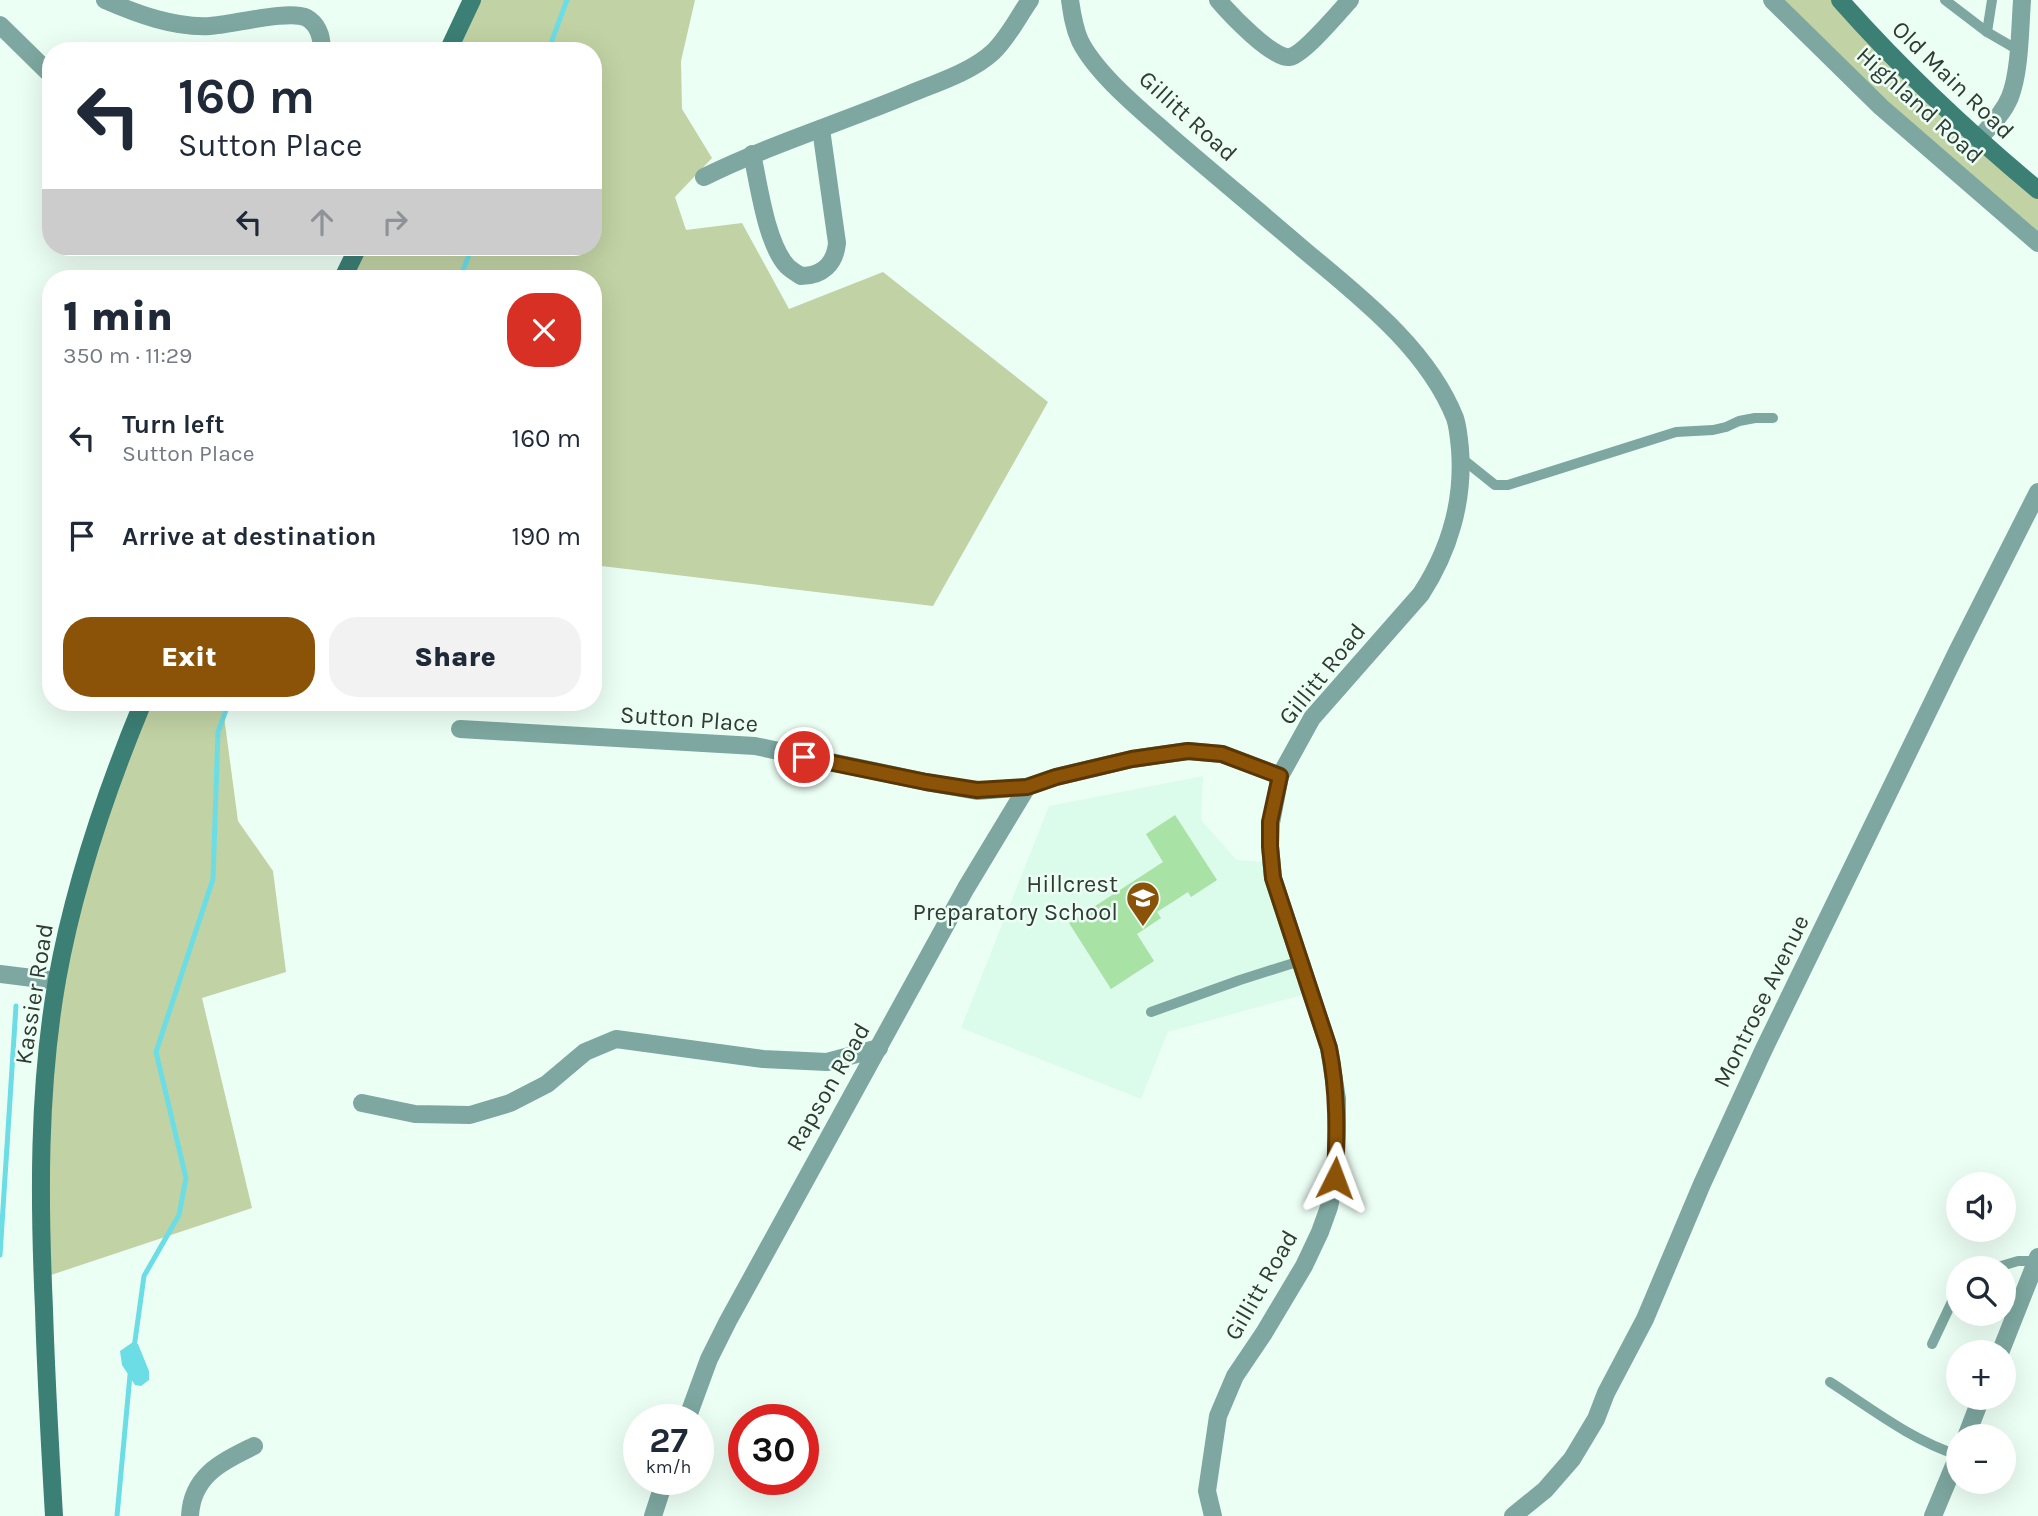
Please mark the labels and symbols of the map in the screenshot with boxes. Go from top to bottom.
street label: Old Main Road [1886,15,2020,145]
street label: Highland Road [1851,41,1989,169]
street label: Gillitt Road [1133,65,1243,167]
street label: Gillitt Road [1273,618,1371,730]
street label: Sutton Place [619,700,759,738]
pin [774,727,834,787]
place label: Hillcrest Preparatory School [913,870,1118,926]
school or university icon: Hillcrest Preparatory School [1124,879,1162,928]
street label: Montrose Avenue [1707,910,1815,1092]
street label: Kassier Road [9,922,59,1066]
street label: Rapson Road [780,1018,876,1156]
position arrow [1298,1141,1372,1215]
street label: Gillitt Road [1218,1225,1304,1345]
speed limit sign: 30 [728,1404,819,1495]

